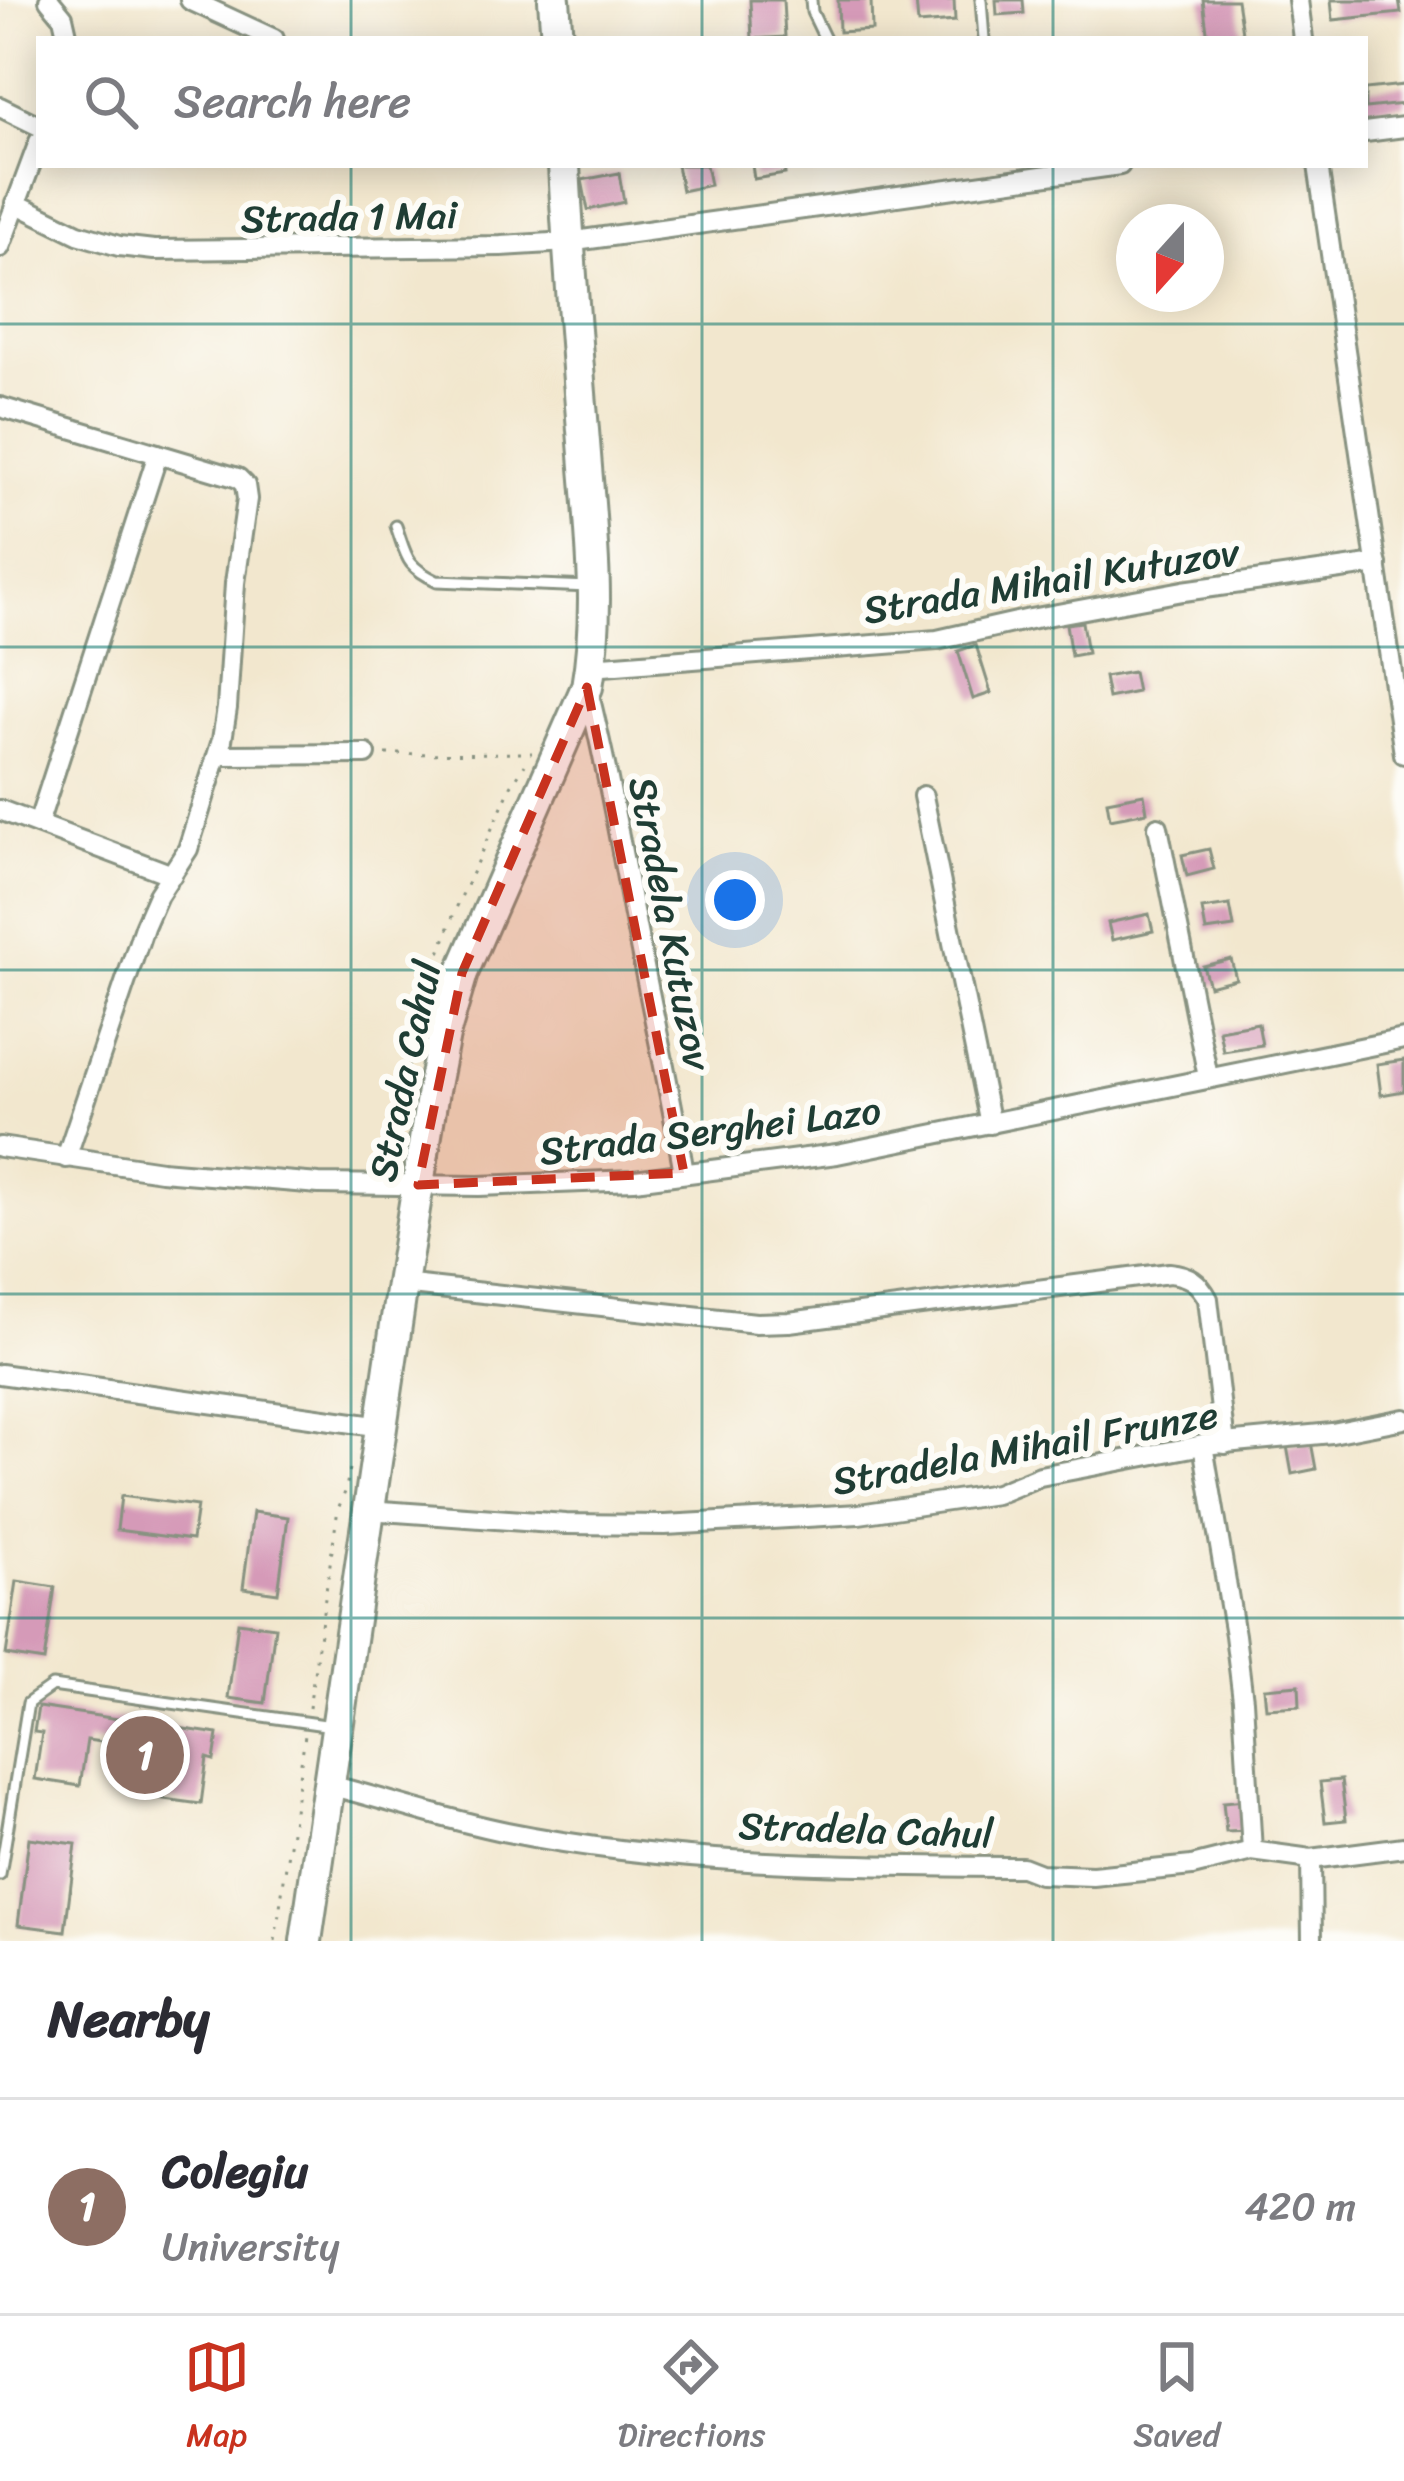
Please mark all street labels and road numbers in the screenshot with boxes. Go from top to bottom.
street label: Strada 1 Mai [240,180,459,253]
street label: Strada Mihail Kutuzov [858,516,1246,644]
street label: Stradela Kutuzov [608,771,733,1077]
street label: Strada Cahul [347,954,462,1188]
street label: Strada Serghei Lazo [535,1075,885,1186]
street label: Stradela Mihail Frunze [827,1380,1224,1515]
street label: Stradela Cahul [737,1791,995,1868]

